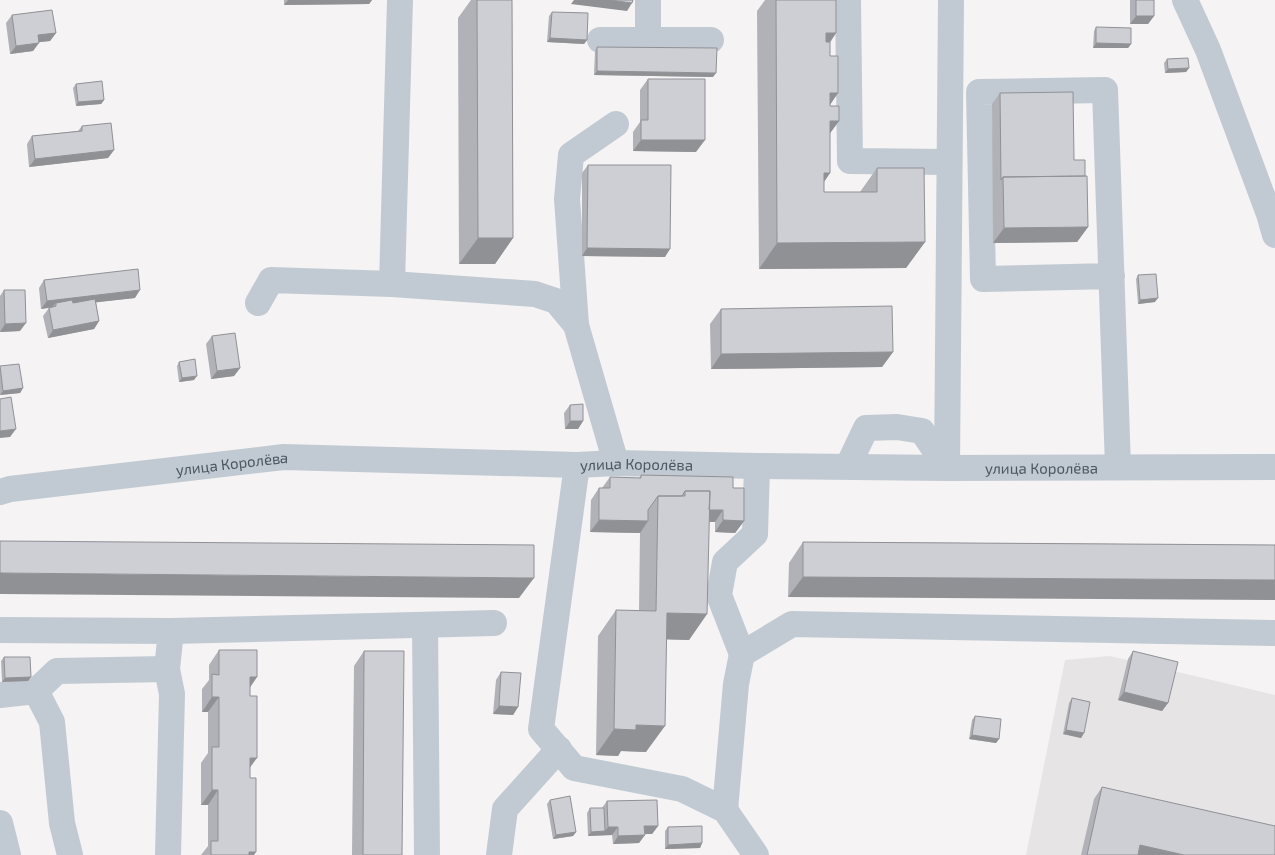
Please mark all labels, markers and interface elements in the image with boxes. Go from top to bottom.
street label: улица Королёва [175,448,289,480]
street label: улица Королёва [580,454,693,475]
street label: улица Королёва [985,459,1098,478]

